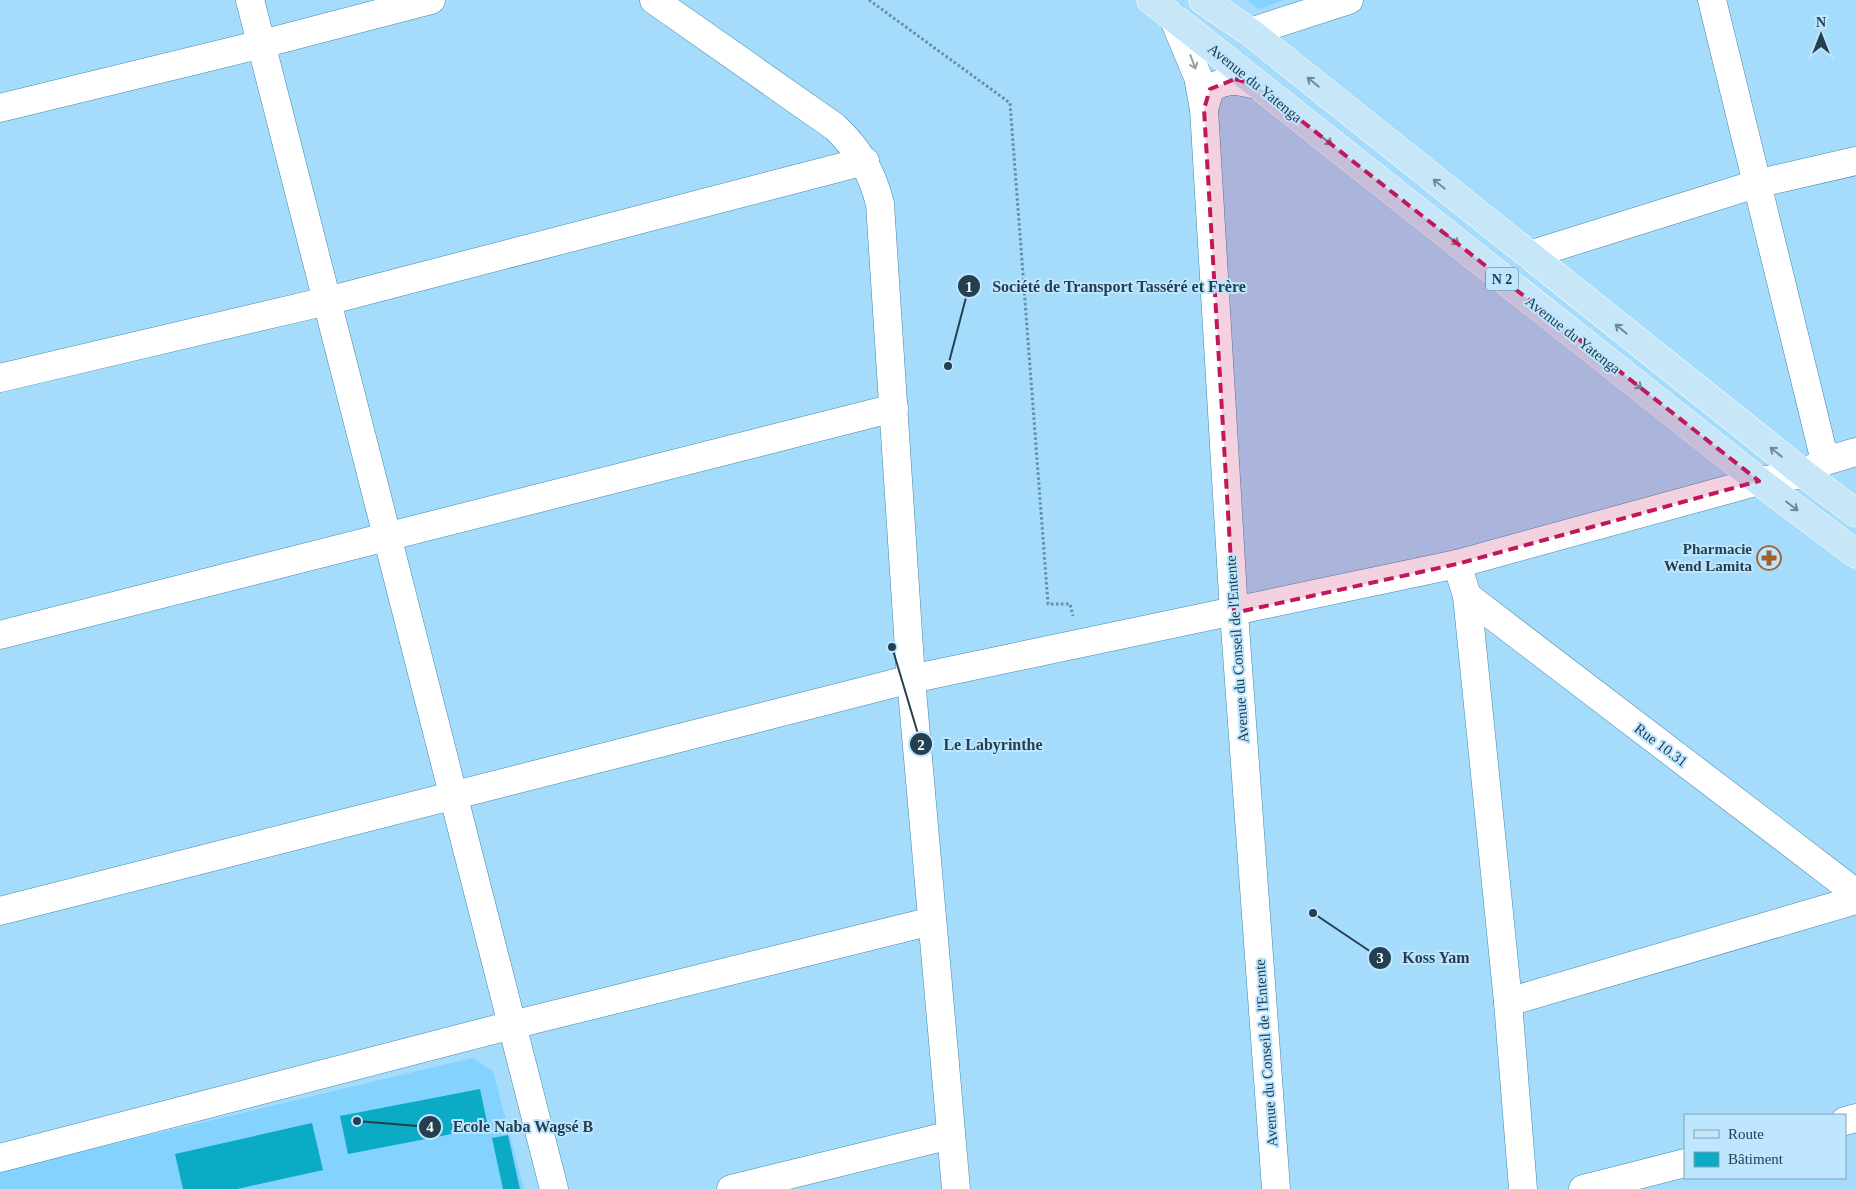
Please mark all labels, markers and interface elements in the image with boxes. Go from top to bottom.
north arrow [1796,10,1846,60]
text: N [1816,15,1826,30]
street label: Avenue du Yatenga [1205,40,1305,126]
one-way arrow [1188,54,1198,69]
one-way arrow [1306,77,1319,88]
one-way arrow [1319,134,1332,145]
one-way arrow [1433,178,1446,189]
one-way arrow [1447,235,1460,246]
road number: N 2 [1486,268,1518,290]
callout: Société de Transport Tasséré et Frère [956,271,1256,302]
text: Société de Transport Tasséré et Frère [992,278,1246,296]
text: 1 [965,279,973,295]
street label: Avenue du Yatenga [1522,293,1624,377]
one-way arrow [1615,323,1628,334]
one-way arrow [1629,379,1642,390]
one-way arrow [1769,446,1782,457]
one-way arrow [1785,501,1799,511]
place label: Pharmacie Wend Lamita [1664,541,1752,574]
pharmacy icon: Pharmacie Wend Lamita [1756,545,1782,571]
street label: Avenue du Conseil de l'Entente [1222,554,1252,743]
street label: Rue 10.31 [1632,720,1690,770]
callout: Le Labyrinthe [909,729,1053,760]
text: Le Labyrinthe [943,736,1043,754]
text: 2 [917,737,925,753]
callout: Koss Yam [1367,942,1480,973]
text: Koss Yam [1402,949,1470,966]
text: 3 [1376,950,1384,966]
street label: Avenue du Conseil de l'Entente [1251,958,1281,1147]
callout: Ecole Naba Wagsé B [418,1111,604,1142]
legend [1684,1114,1846,1179]
text: Ecole Naba Wagsé B [453,1118,594,1136]
text: 4 [426,1119,434,1135]
text: Route [1728,1126,1764,1142]
text: Bâtiment [1728,1151,1784,1167]

